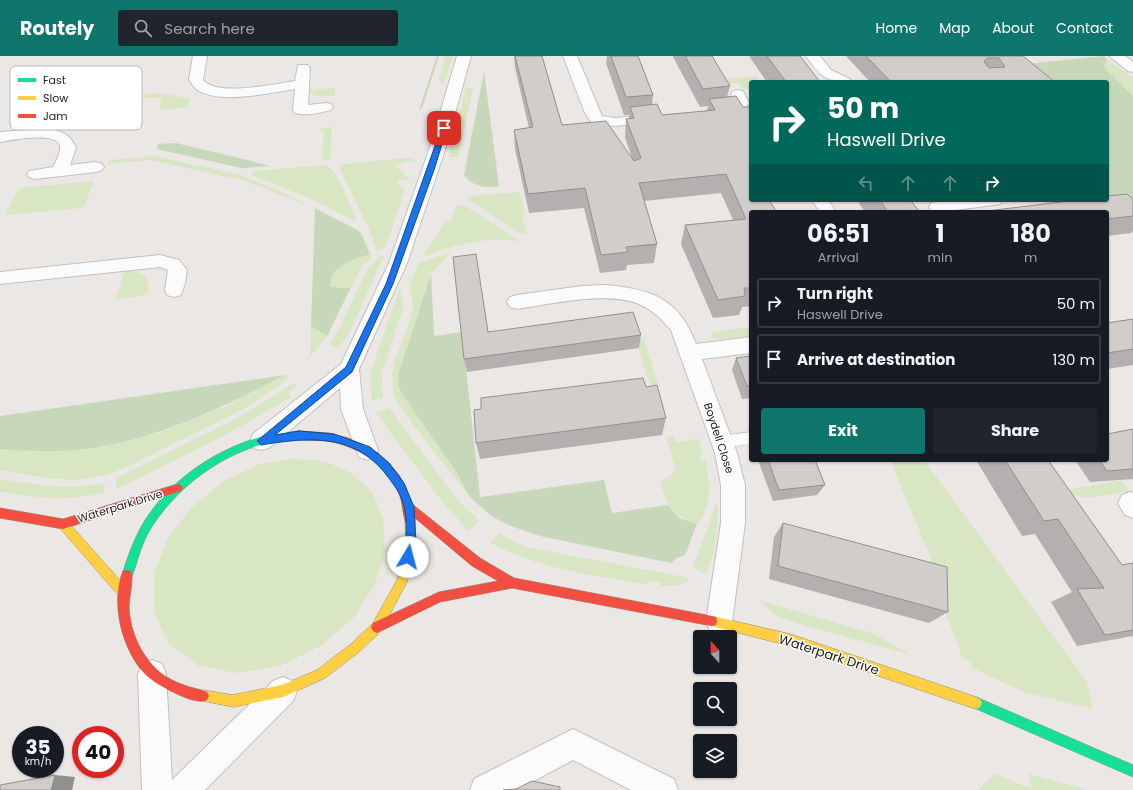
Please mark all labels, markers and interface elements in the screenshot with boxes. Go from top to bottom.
search box [118,10,398,46]
text: Routely [20,15,94,42]
icon: search [132,17,154,39]
text: Search here [164,18,255,39]
text: Home [875,18,917,38]
text: Map [939,18,970,38]
text: About [992,18,1034,38]
text: Contact [1056,18,1113,38]
legend [10,66,142,130]
text: Fast [43,72,66,88]
text: 50 m [827,89,899,128]
text: Slow [43,90,68,106]
icon: right [761,96,813,148]
text: Jam [43,108,68,124]
pin [427,111,461,145]
icon: arrive [433,117,455,139]
text: Haswell Drive [827,127,946,152]
icon: left [855,172,877,194]
icon: ahead [897,172,919,194]
icon: ahead [939,172,961,194]
icon: right [981,172,1003,194]
text: 06:51 [807,217,870,250]
text: 1 [936,217,945,250]
text: 180 [1011,217,1051,250]
text: Arrival [818,248,859,267]
text: min [928,248,953,267]
text: m [1024,248,1037,267]
text: Turn right [797,283,873,304]
icon: right [763,292,785,314]
text: 50 m [1057,293,1095,314]
text: Haswell Drive [797,305,883,324]
icon: arrive [763,348,785,370]
text: Arrive at destination [797,349,955,370]
text: 130 m [1052,349,1095,370]
street label: Boydell Close [700,401,738,476]
button: Exit [761,408,925,454]
button: Share [933,408,1097,454]
street label: Waterpark Drive [75,485,165,527]
position arrow [387,536,429,578]
street label: Waterpark Drive [776,629,881,680]
north arrow [693,630,737,674]
map controls [693,630,737,778]
button: search [693,682,737,726]
speed limit sign: 40 [72,726,124,778]
text: 35 [25,733,51,761]
button: layers [693,734,737,778]
text: km/h [25,754,51,769]

